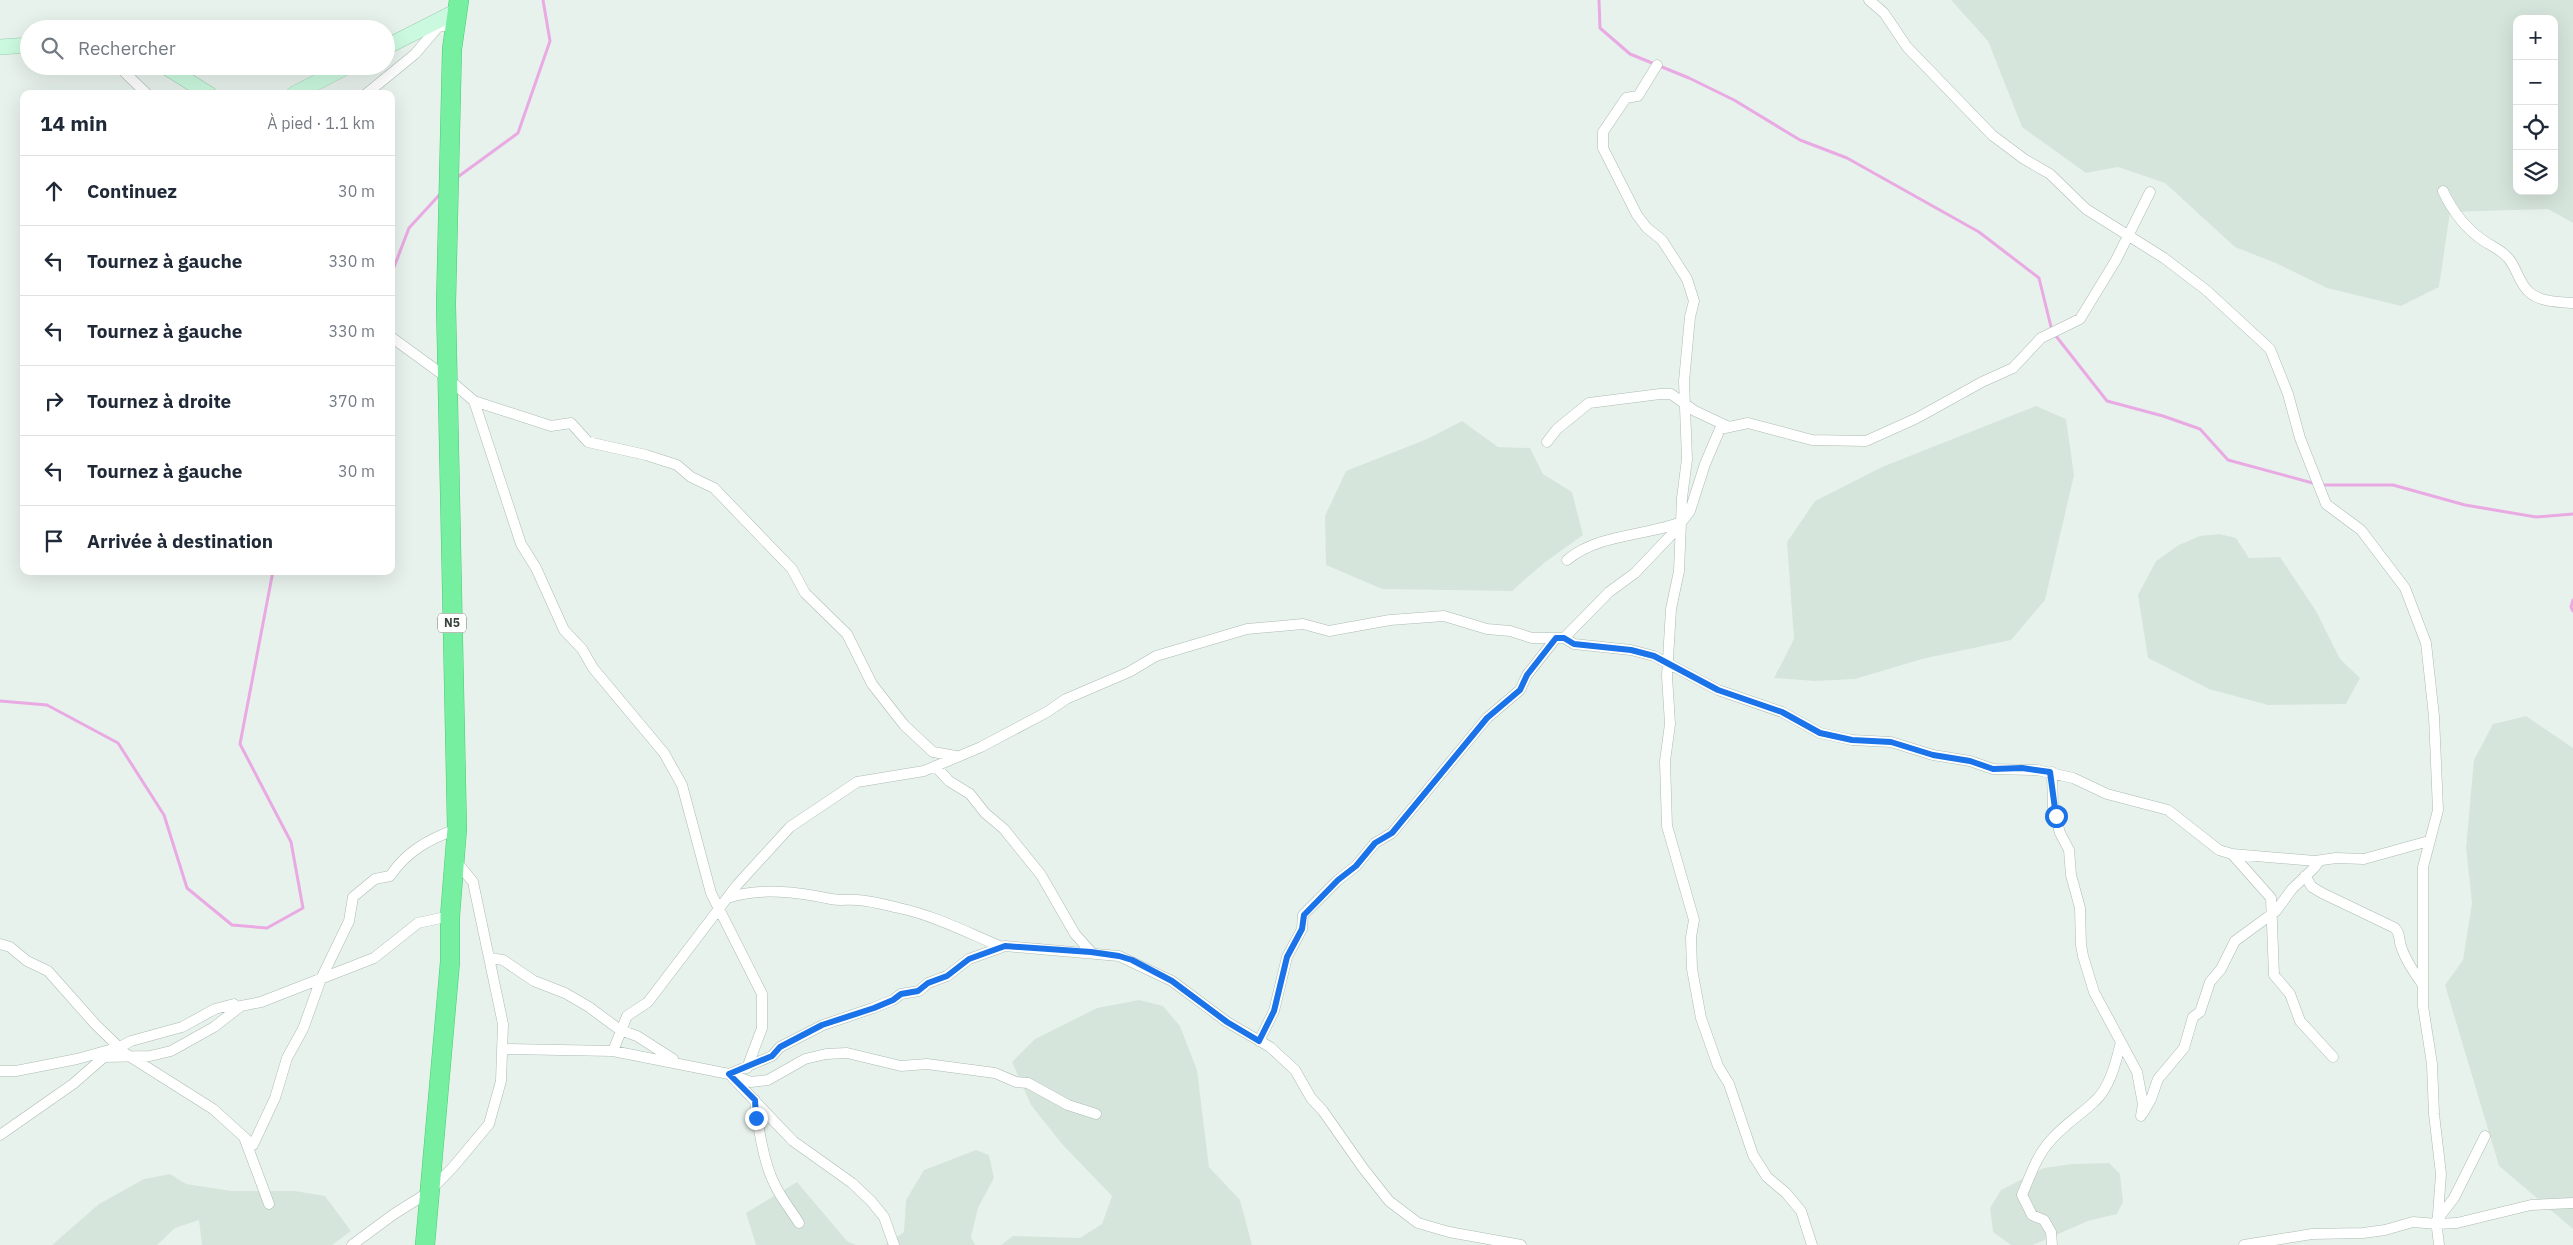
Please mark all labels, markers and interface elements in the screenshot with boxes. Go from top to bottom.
map controls [2513,15,2558,195]
button: + [2513,15,2558,60]
search box [20,20,395,75]
icon: search [38,34,66,62]
text: Rechercher [78,36,176,60]
button: − [2513,60,2558,105]
button: locate [2513,105,2558,150]
text: 14 min [40,109,107,137]
text: À pied · 1.1 km [267,113,375,133]
button: layers [2513,150,2558,195]
icon: ahead [40,177,68,205]
text: Continuez [87,179,177,203]
text: 30 m [338,181,375,201]
icon: left [40,247,68,275]
text: Tournez à gauche [87,249,243,273]
text: 330 m [328,251,375,271]
icon: left [40,317,68,345]
text: Tournez à gauche [87,319,243,343]
text: 330 m [328,321,375,341]
icon: right [40,387,68,415]
text: Tournez à droite [87,389,231,413]
text: 370 m [328,391,375,411]
icon: left [40,457,68,485]
text: Tournez à gauche [87,459,243,483]
text: 30 m [338,461,375,481]
icon: arrive [40,527,68,555]
text: Arrivée à destination [87,529,273,553]
road number: N5 [438,614,466,632]
route start [2045,805,2068,828]
route end [745,1107,768,1130]

